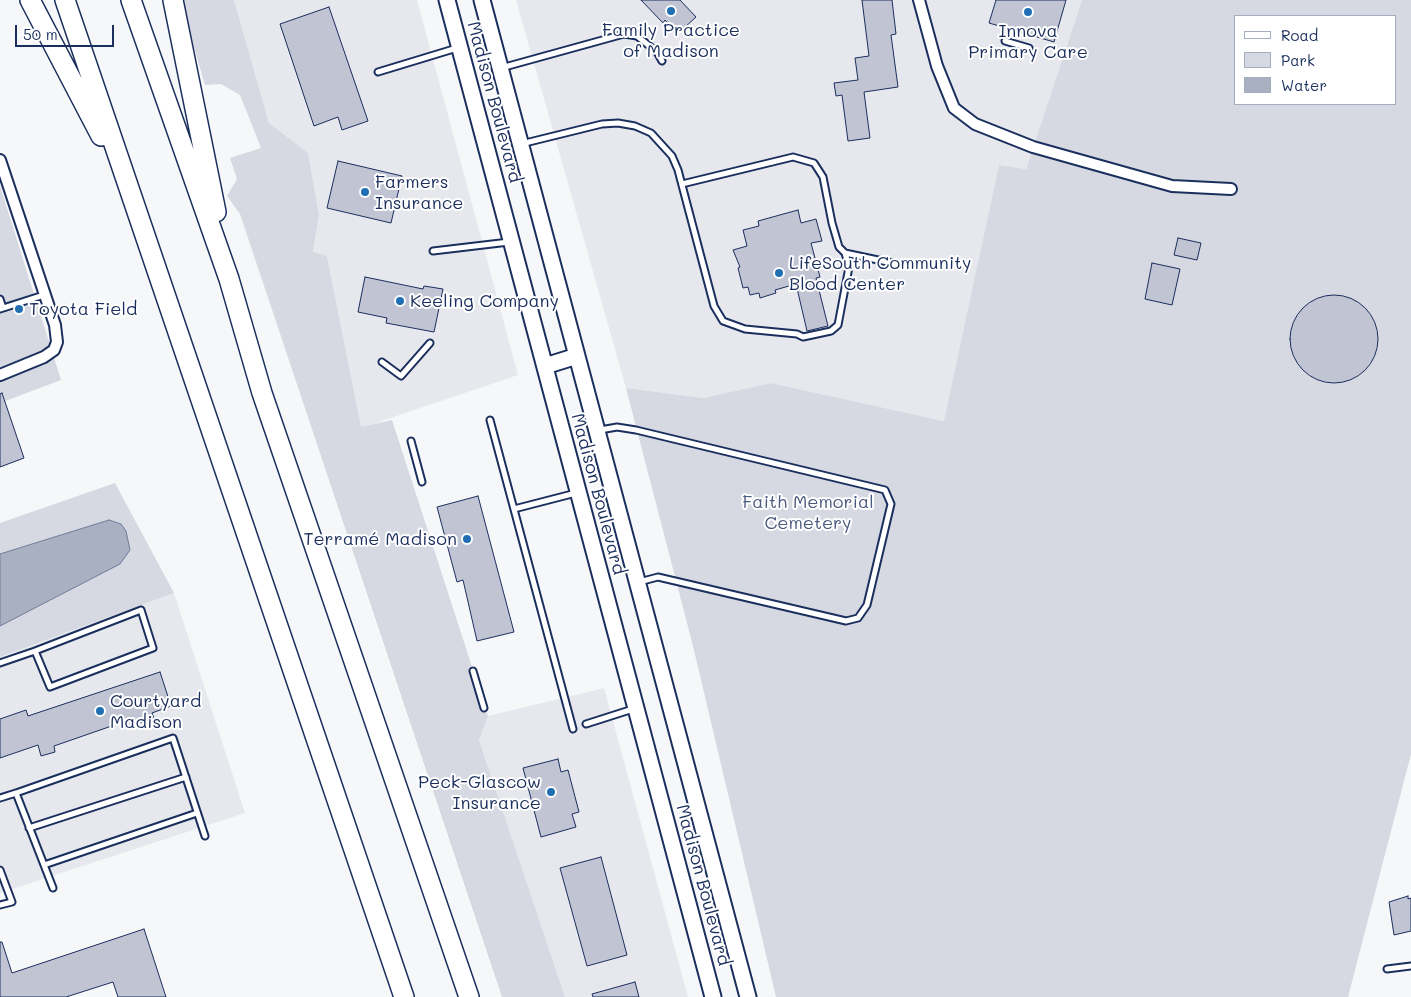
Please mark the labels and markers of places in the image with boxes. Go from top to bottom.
marker: Family Practice of Madison [665,5,677,17]
marker: Innova Primary Care [1022,6,1034,18]
place label: Family Practice of Madison [602,19,740,62]
place label: Innova Primary Care [968,20,1088,62]
place label: Farmers Insurance [375,171,463,213]
marker: Farmers Insurance [359,186,371,198]
place label: LifeSouth Community Blood Center [789,252,971,294]
marker: LifeSouth Community Blood Center [773,267,785,279]
place label: Keeling Company [410,290,559,312]
marker: Keeling Company [394,295,406,307]
place label: Toyota Field [29,298,137,320]
marker: Toyota Field [13,303,25,315]
place label: Terramé Madison [303,528,457,550]
marker: Terramé Madison [461,533,473,545]
place label: Courtyard Madison [110,690,201,732]
marker: Courtyard Madison [94,705,106,717]
place label: Peck-Glascow Insurance [418,771,541,814]
marker: Peck-Glascow Insurance [545,786,557,798]

